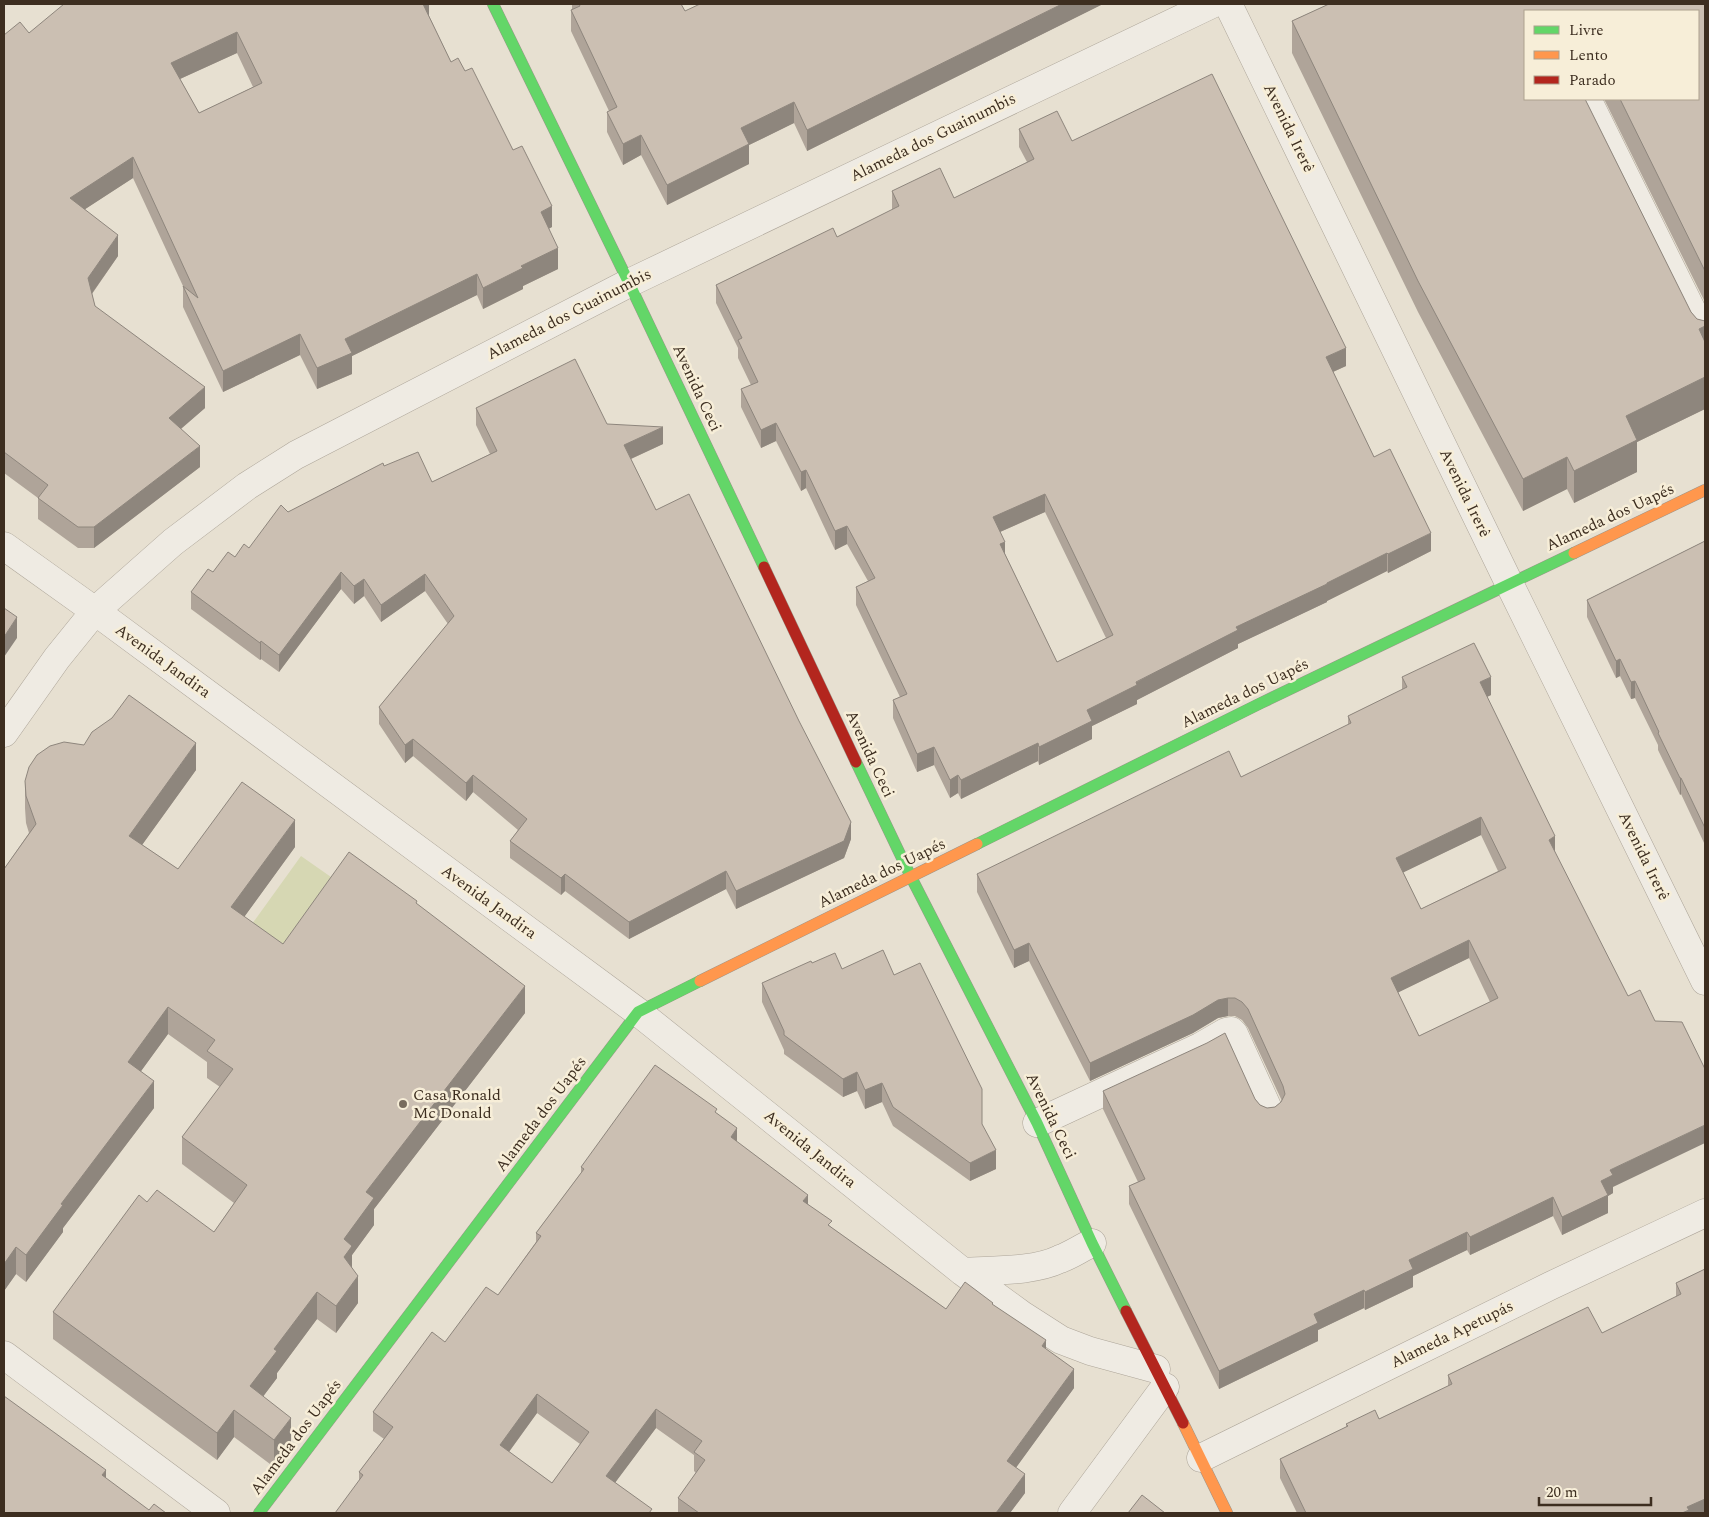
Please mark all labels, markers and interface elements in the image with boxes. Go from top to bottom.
legend [1524,10,1699,100]
text: Livre [1569,19,1604,42]
text: Lento [1569,44,1608,67]
text: Parado [1569,69,1616,92]
street label: Avenida Irerê [1257,79,1321,177]
street label: Alameda dos Guainumbis [846,86,1020,188]
street label: Alameda dos Guainumbis [482,262,656,366]
street label: Avenida Ceci [666,340,728,436]
street label: Avenida Irerê [1433,444,1497,542]
street label: Alameda dos Uapés [1542,477,1678,557]
street label: Avenida Jandira [110,618,216,704]
street label: Alameda dos Uapés [1177,652,1313,734]
street label: Avenida Ceci [839,706,901,802]
street label: Avenida Irerê [1612,807,1676,905]
street label: Alameda dos Uapés [814,832,950,914]
street label: Avenida Jandira [436,859,542,945]
street label: Alameda dos Uapés [489,1051,593,1177]
street label: Avenida Ceci [1020,1069,1082,1163]
place label: Casa Ronald Mc Donald [413,1083,501,1125]
marker: Casa Ronald Mc Donald [397,1098,409,1110]
street label: Avenida Jandira [759,1104,862,1194]
street label: Alameda Apetupás [1386,1294,1518,1374]
street label: Alameda dos Uapés [244,1374,348,1500]
scale bar [1539,1474,1652,1506]
text: 20 m [1546,1481,1578,1504]

